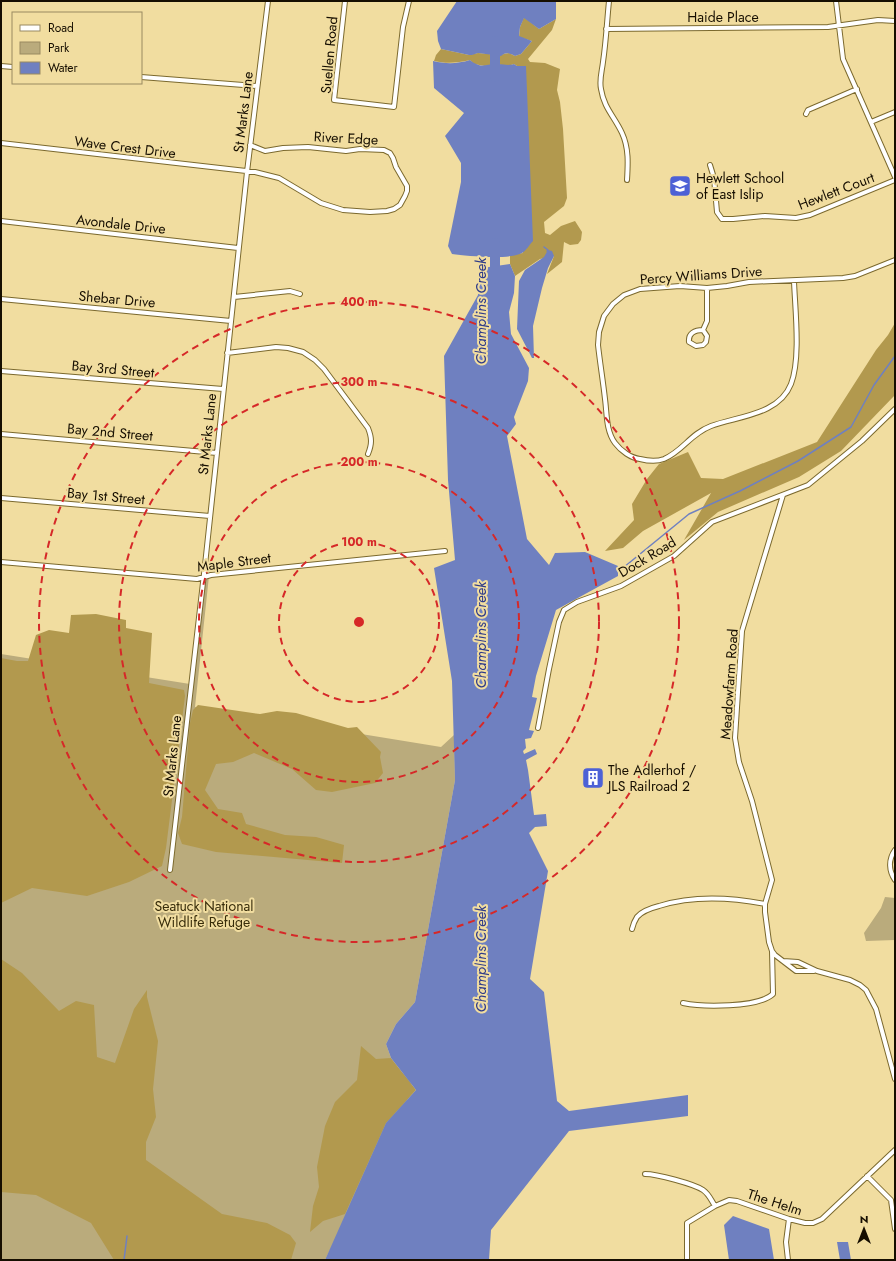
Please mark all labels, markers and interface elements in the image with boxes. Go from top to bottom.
street label: Haide Place [687,7,759,27]
legend [12,12,142,84]
street label: Suellen Road [316,15,342,95]
text: Road [48,19,74,37]
text: Park [48,39,70,57]
text: Water [48,59,79,77]
street label: St Marks Lane [228,70,258,154]
street label: River Edge [313,126,379,150]
street label: Wave Crest Drive [73,131,177,163]
street label: Hewlett Court [795,167,878,215]
place label: Hewlett School of East Islip [696,168,784,204]
school or university icon: Hewlett School of East Islip [667,173,693,199]
street label: Avondale Drive [75,209,167,239]
water label: Champlins Creek [470,257,492,364]
street label: Percy Williams Drive [639,261,763,289]
street label: Shebar Drive [78,286,156,312]
text: 400 m [340,293,378,311]
street label: Bay 3rd Street [71,355,156,383]
text: 300 m [341,373,378,391]
street label: St Marks Lane [193,392,221,476]
street label: Bay 2nd Street [66,418,154,446]
text: 200 m [340,453,378,471]
street label: Bay 1st Street [66,483,146,509]
street label: Dock Road [614,532,680,582]
text: 100 m [341,533,377,551]
street label: Maple Street [196,547,273,576]
water label: Champlins Creek [470,581,492,688]
centre of rings [352,615,366,629]
street label: Meadowfarm Road [715,628,743,740]
street label: St Marks Lane [158,714,186,798]
place label: The Adlerhof / JLS Railroad 2 [606,760,696,796]
building icon: The Adlerhof / JLS Railroad 2 [580,765,606,791]
park label: Seatuck National Wildlife Refuge [155,896,253,932]
water label: Champlins Creek [470,905,492,1012]
street label: The Helm [745,1184,805,1220]
north arrow [844,1209,884,1249]
text: N [860,1211,868,1227]

